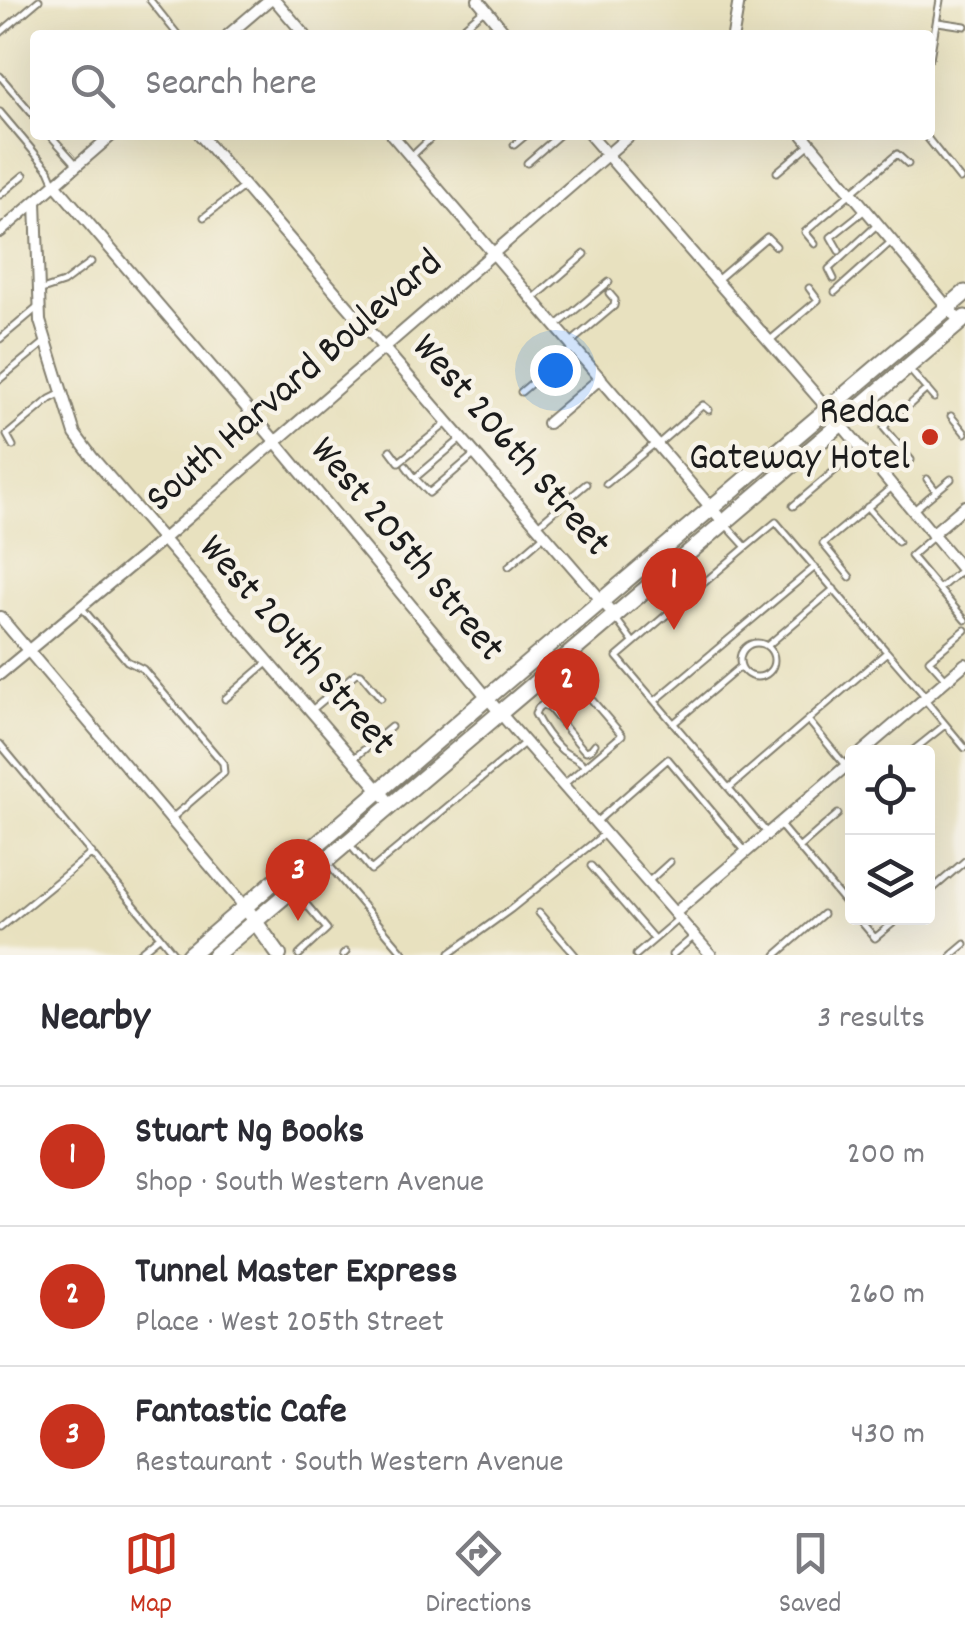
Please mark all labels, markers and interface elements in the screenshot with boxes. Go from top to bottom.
search box [30,30,935,140]
icon: search [65,58,120,113]
text: Search here [145,58,317,113]
street label: South Harvard Boulevard [135,238,457,528]
street label: West 206th Street [396,323,622,571]
your location [530,345,581,396]
place label: Redac Gateway Hotel [689,386,910,489]
street label: West 205th Street [294,426,516,676]
marker: Redac Gateway Hotel [919,426,941,448]
street label: West 204th Street [183,524,407,770]
pin: 1 [642,548,706,630]
pin: 2 [534,648,600,730]
map controls [845,745,935,925]
button: locate [845,745,935,835]
button: layers [845,835,935,925]
pin: 3 [266,838,330,921]
text: Nearby [40,990,150,1050]
text: 3 results [817,997,925,1043]
text: Stuart Ng Books [135,1106,364,1161]
text: 1 [69,1133,76,1179]
text: 200 m [847,1133,925,1179]
text: Shop · South Western Avenue [135,1161,484,1207]
text: Tunnel Master Express [135,1246,457,1301]
text: 2 [66,1273,79,1319]
text: 260 m [849,1273,925,1319]
text: Place · West 205th Street [135,1301,444,1347]
text: Fantastic Cafe [135,1386,347,1441]
text: 3 [65,1413,80,1459]
text: 430 m [851,1413,925,1459]
text: Restaurant · South Western Avenue [135,1441,563,1487]
tab: Map [124,1526,179,1626]
tab: Directions [426,1526,532,1626]
tab: Saved [779,1526,841,1626]

